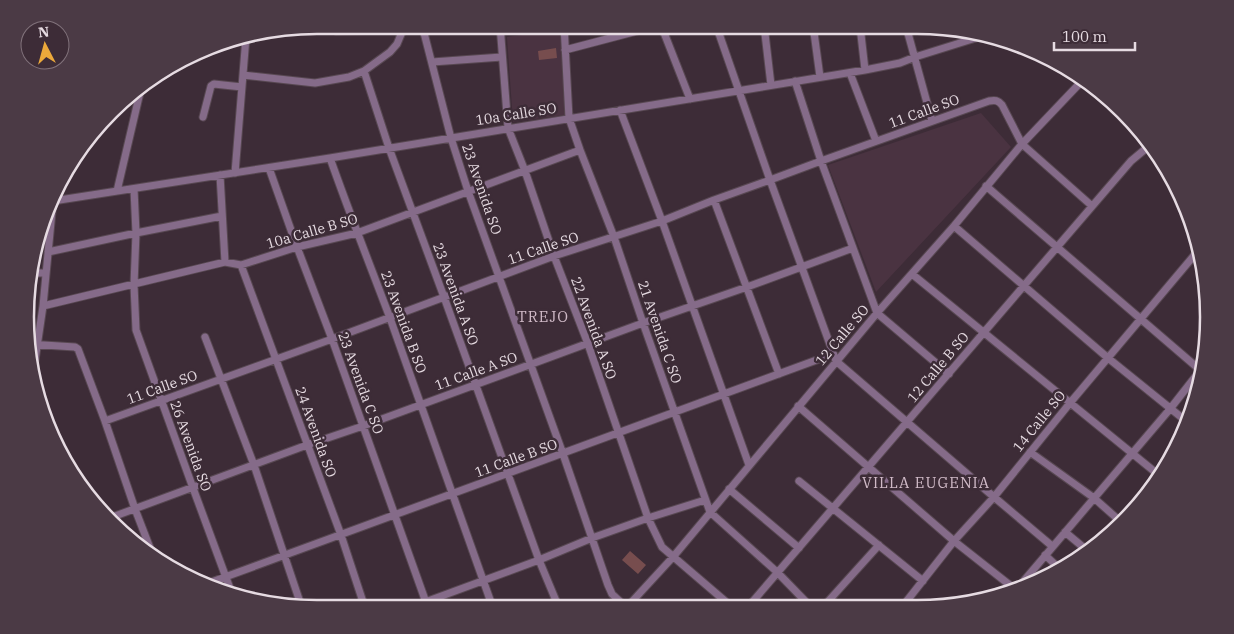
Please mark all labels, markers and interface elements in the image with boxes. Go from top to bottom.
north arrow [20,20,70,70]
scale bar [1054,20,1135,52]
text: N [37,23,50,42]
text: 100 m [1062,27,1107,46]
street label: 11 Calle SO [886,90,962,132]
street label: 10a Calle SO [474,99,558,129]
street label: 23 Avenida SO [458,141,506,237]
street label: 10a Calle B SO [264,209,360,253]
street label: 11 Calle SO [505,227,581,269]
street label: 23 Avenida A SO [429,240,483,348]
street label: 23 Avenida B SO [377,268,431,376]
street label: 22 Avenida A SO [567,274,621,382]
street label: 21 Avenida C SO [634,278,686,386]
street label: 12 Calle SO [811,301,873,369]
district label: TREJO [517,307,569,326]
street label: 12 Calle B SO [903,328,973,406]
street label: 23 Avenida C SO [334,329,388,437]
street label: 11 Calle A SO [432,348,520,394]
street label: 11 Calle SO [124,366,200,408]
street label: 24 Avenida SO [291,384,341,480]
street label: 14 Calle SO [1009,387,1069,455]
street label: 26 Avenida SO [166,398,216,494]
street label: 11 Calle B SO [472,435,560,481]
district label: VILLA EUGENIA [862,473,990,492]

